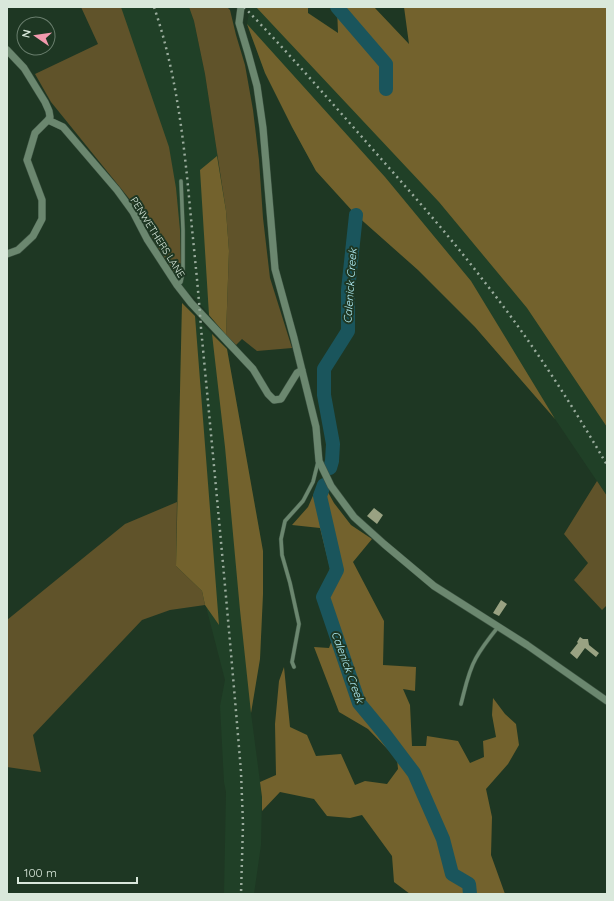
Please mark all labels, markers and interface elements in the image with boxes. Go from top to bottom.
north arrow [16,16,56,56]
text: N [19,28,34,39]
street label: PENWETHERS LANE [127,194,188,280]
water label: Calenick Creek [340,247,360,324]
water label: Calenick Creek [329,629,368,706]
scale bar [18,859,137,885]
text: 100 m [24,865,57,880]

